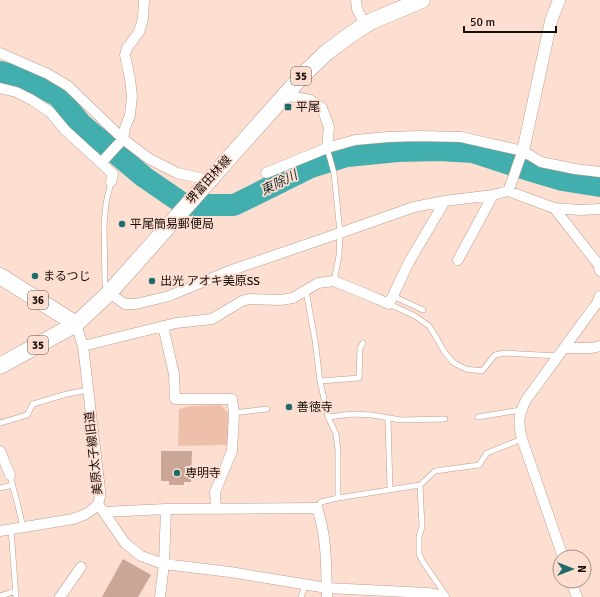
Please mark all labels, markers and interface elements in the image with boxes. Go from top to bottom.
scale bar [464,8,556,34]
text: 50 m [470,15,495,30]
road number: 35 [291,67,311,85]
place label: 平尾 [296,100,320,115]
marker: 平尾 [283,102,293,112]
street label: 堺富田林線 [183,153,235,207]
water label: 東除川 [258,166,302,199]
place label: 平尾簡易郵便局 [130,217,214,232]
marker: 平尾簡易郵便局 [117,219,127,229]
place label: まるつじ [43,269,91,284]
marker: まるつじ [30,271,40,281]
place label: 出光 アオキ美原SS [160,274,260,289]
marker: 出光 アオキ美原SS [147,276,157,286]
road number: 36 [28,291,48,309]
road number: 35 [28,336,48,354]
place label: 善徳寺 [297,400,333,415]
marker: 善徳寺 [284,402,294,412]
street label: 美原太子線旧道 [82,410,106,496]
place label: 専明寺 [185,466,221,481]
marker: 専明寺 [172,468,182,478]
north arrow [552,549,592,589]
text: N [575,565,588,573]

